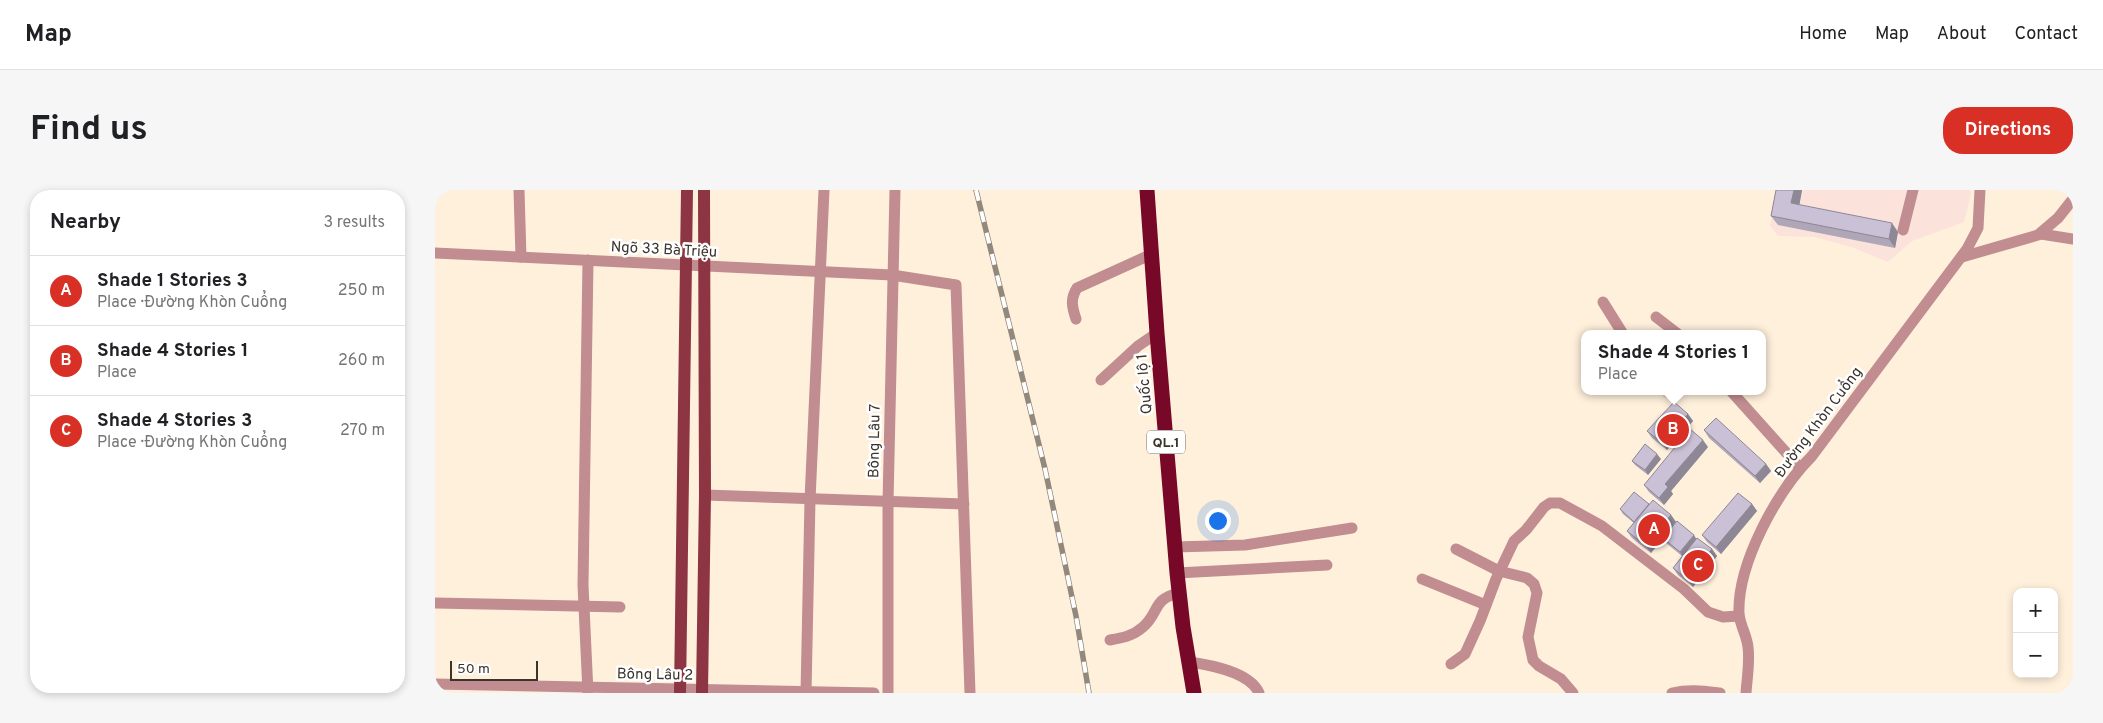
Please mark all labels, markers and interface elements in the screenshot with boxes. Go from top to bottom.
text: Map [25,20,72,50]
text: Home [1799,23,1847,46]
text: Map [1875,23,1909,46]
text: About [1937,23,1986,46]
text: Contact [2014,23,2078,46]
button: Directions [1943,107,2073,154]
text: Find us [30,108,148,152]
text: Nearby [50,209,121,236]
text: 3 results [323,213,385,233]
street label: Ngõ 33 Bà Triệu [610,238,718,263]
text: Shade 1 Stories 3 [97,269,248,293]
text: A [60,281,72,301]
text: 250 m [338,281,385,301]
text: Place · Đường Khòn Cuổng [97,293,287,313]
popup [1581,330,1766,395]
text: Shade 4 Stories 1 [97,339,249,363]
text: Shade 4 Stories 1 [1598,341,1749,365]
text: B [60,351,72,371]
text: 260 m [338,351,385,371]
street label: Quốc lộ 1 [1132,353,1158,415]
street label: Đường Khòn Cuổng [1770,362,1867,482]
text: Place [97,363,137,383]
text: Place [1598,365,1637,385]
street label: Bông Lâu 7 [865,403,886,478]
text: Shade 4 Stories 3 [97,409,252,433]
pin: B [1657,411,1689,449]
text: C [61,421,71,441]
text: 270 m [340,421,385,441]
road number: QL.1 [1147,430,1185,454]
text: Place · Đường Khòn Cuổng [97,433,287,453]
your location [1205,508,1231,534]
pin: A [1638,511,1670,549]
pin: C [1682,547,1714,585]
map controls [2013,588,2058,678]
button: + [2013,588,2058,633]
button: − [2013,633,2058,678]
scale bar [450,658,537,681]
text: 50 m [457,661,490,678]
street label: Bông Lâu 2 [617,665,693,686]

